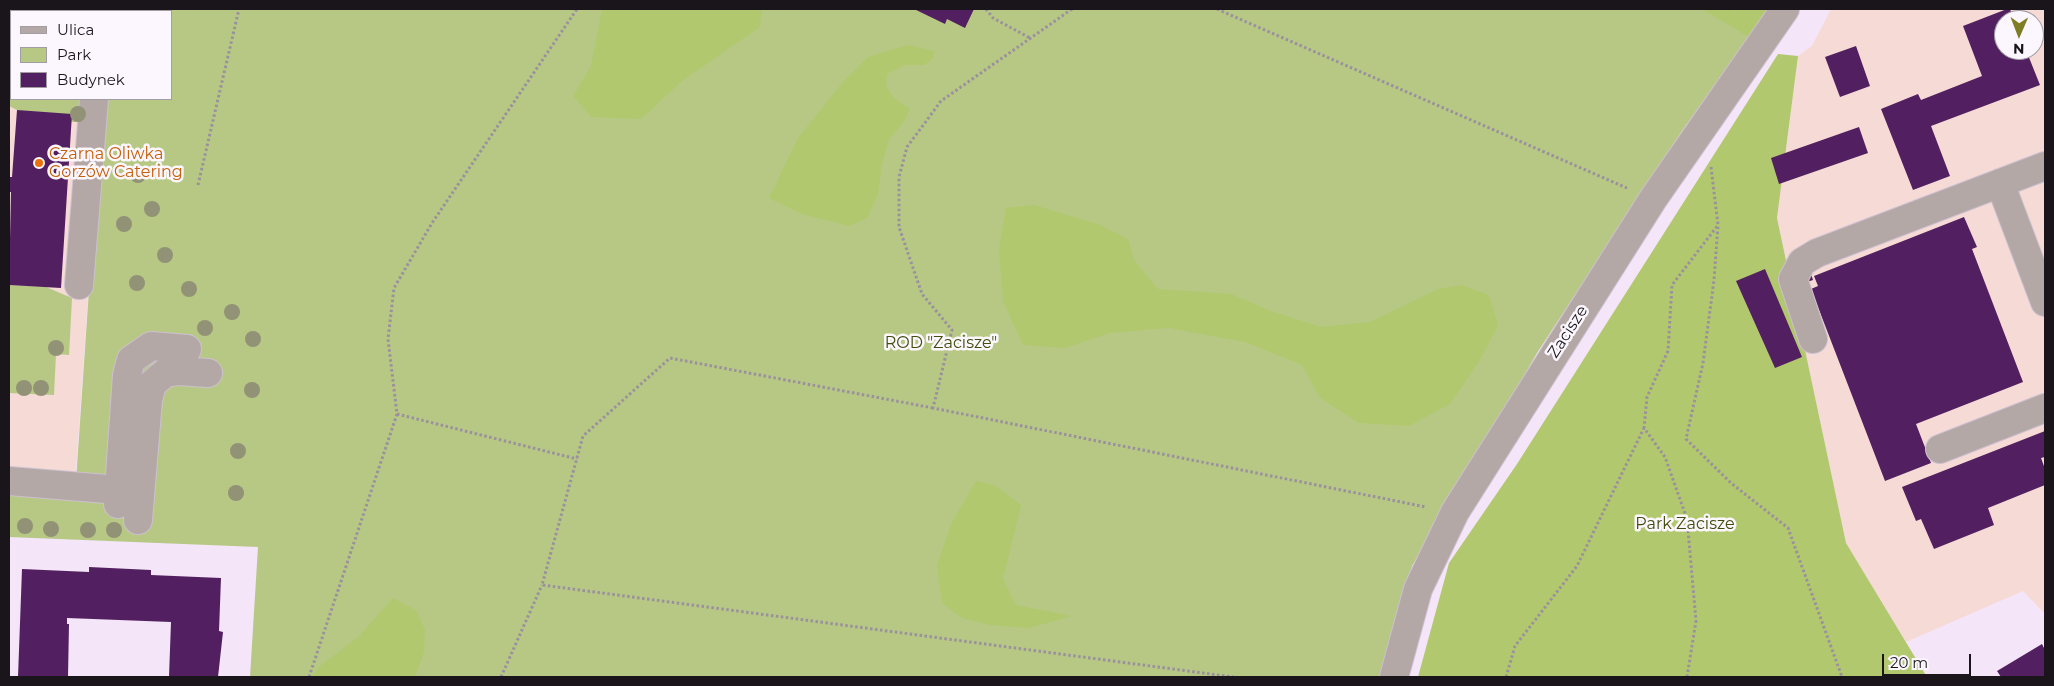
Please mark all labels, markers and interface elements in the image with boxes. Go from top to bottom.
legend [10,10,172,100]
north arrow [1994,10,2044,60]
text: Ulica [57,20,94,39]
text: N [2013,40,2025,58]
text: Park [57,45,91,64]
text: Budynek [57,70,125,89]
place label: Czarna Oliwka Gorzów Catering [49,144,183,182]
marker: Czarna Oliwka Gorzów Catering [33,157,45,169]
street label: Zacisze [1544,302,1592,362]
park label: ROD "Zacisze" [885,333,997,353]
park label: Park Zacisze [1635,514,1735,534]
scale bar [1884,644,1973,676]
text: 20 m [1890,653,1928,672]

